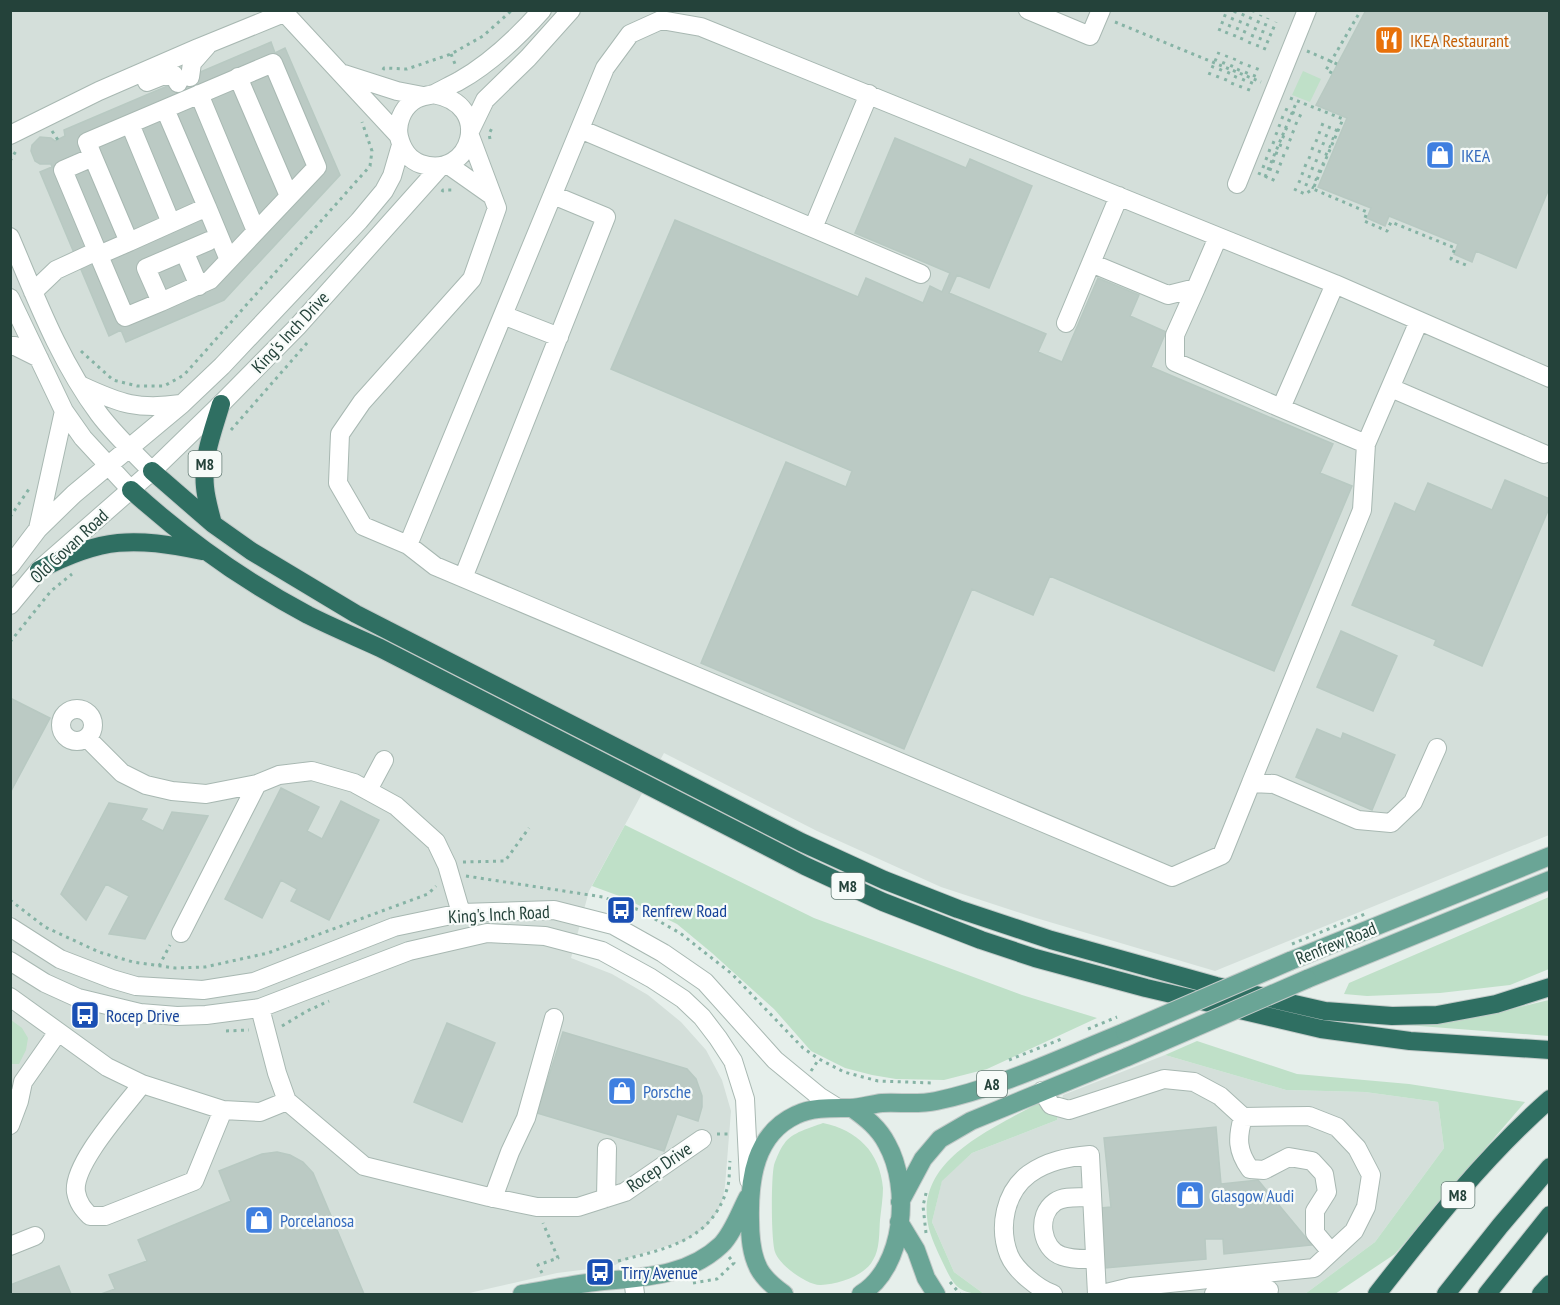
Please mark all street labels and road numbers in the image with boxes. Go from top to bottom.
street label: King's Inch Drive [246,286,334,378]
road number: M8 [188,451,222,477]
street label: Old Govan Road [25,504,113,588]
road number: M8 [832,873,864,899]
street label: King's Inch Road [448,900,550,928]
street label: Renfrew Road [1292,916,1380,970]
road number: A8 [977,1071,1007,1097]
street label: Rocep Drive [622,1137,696,1197]
road number: M8 [1442,1182,1474,1208]

